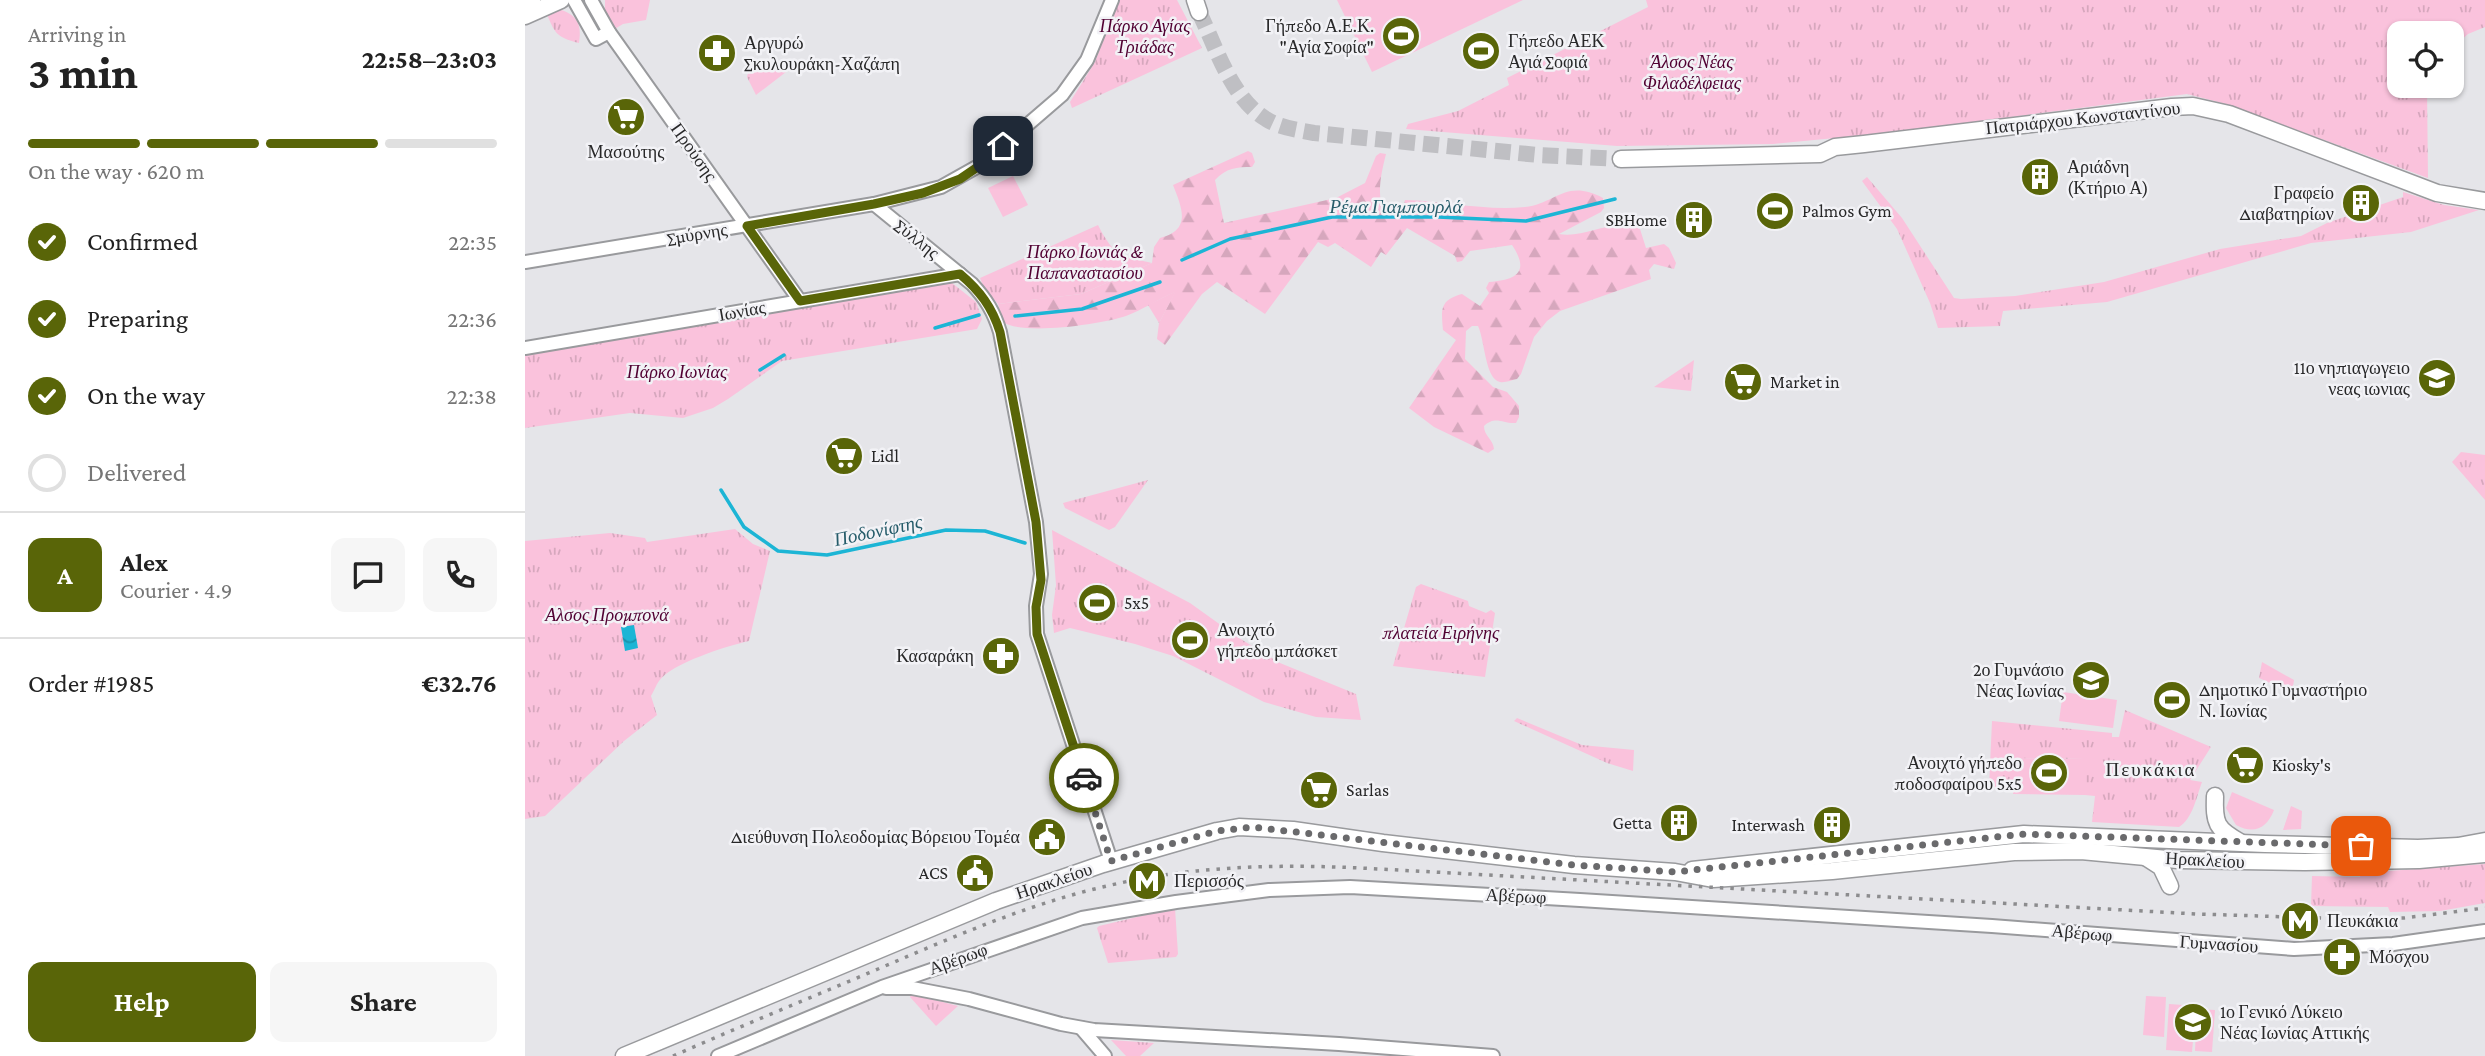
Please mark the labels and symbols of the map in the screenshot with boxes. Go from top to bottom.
sports icon: Γήπεδο Α.Ε.Κ. "Αγία Σοφία" [1380,15,1422,57]
park label: Πάρκο Αγίας Τριάδας [1098,16,1191,57]
place label: Γήπεδο Α.Ε.Κ. "Αγία Σοφία" [1265,16,1374,57]
sports icon: Γήπεδο ΑΕΚ Αγιά Σοφιά [1460,30,1502,72]
place label: Γήπεδο ΑΕΚ Αγιά Σοφιά [1508,31,1604,72]
pharmacy icon: Αργυρώ Σκυλουράκη-Χαζάπη [696,32,738,74]
place label: Αργυρώ Σκυλουράκη-Χαζάπη [744,33,900,74]
park label: Άλσος Νέας Φιλαδέλφειας [1643,52,1742,93]
supermarket icon: Μασούτης [605,96,647,138]
street label: Πατριάρχου Κωνσταντίνου [1985,98,2181,138]
pin [973,116,1033,176]
street label: Προύσης [667,119,721,185]
place label: Μασούτης [588,142,664,162]
building icon: Αριάδνη (Κτήριο Α) [2019,156,2061,198]
place label: Αριάδνη (Κτήριο Α) [2067,157,2149,199]
building icon: Γραφείο Διαβατηρίων [2340,182,2382,224]
place label: Γραφείο Διαβατηρίων [2239,183,2334,224]
sports icon: Palmos Gym [1754,190,1796,232]
water label: Ρέμα Γιαμπουρλά [1329,196,1464,217]
building icon: SBHome [1673,199,1715,241]
place label: Palmos Gym [1802,201,1892,221]
place label: SBHome [1606,210,1667,230]
street label: Σύλλης [891,215,943,263]
street label: Σμύρνης [665,219,729,249]
park label: Πάρκο Ιωνιάς & Παπαναστασίου [1026,242,1144,283]
street label: Ιωνίας [717,297,767,325]
school or university icon: 11ο νηπιαγωγειο νεας ιωνιας [2416,357,2458,399]
place label: 11ο νηπιαγωγειο νεας ιωνιας [2294,358,2410,399]
supermarket icon: Market in [1722,361,1764,403]
park label: Πάρκο Ιωνίας [626,362,728,382]
place label: Market in [1770,372,1840,392]
supermarket icon: Lidl [823,435,865,477]
place label: Lidl [871,446,899,466]
water label: Ποδονίφτης [831,511,924,550]
sports icon: 5x5 [1076,582,1118,624]
place label: 5x5 [1124,593,1149,613]
park label: Αλσος Προμπονά [544,605,669,625]
sports icon: Ανοιχτό γήπεδο μπάσκετ [1169,619,1211,661]
place label: Ανοιχτό γήπεδο μπάσκετ [1216,620,1338,661]
park label: πλατεία Ειρήνης [1382,623,1500,643]
pharmacy icon: Κασαράκη [980,635,1022,677]
place label: Κασαράκη [896,646,974,666]
school or university icon: 2ο Γυμνάσιο Νέας Ιωνίας [2070,659,2112,701]
place label: 2ο Γυμνάσιο Νέας Ιωνίας [1973,660,2064,701]
sports icon: Δημοτικό Γυμναστήριο Ν. Ιωνίας [2151,679,2193,721]
place label: Δημοτικό Γυμναστήριο Ν. Ιωνίας [2199,680,2367,721]
courier [1049,743,1119,813]
supermarket icon: Kiosky's [2224,744,2266,786]
sports icon: Ανοιχτό γήπεδο ποδοσφαίρου 5x5 [2028,752,2070,794]
place label: Ανοιχτό γήπεδο ποδοσφαίρου 5x5 [1894,753,2022,794]
place label: Kiosky's [2272,755,2331,775]
district label: Πευκάκια [2105,759,2197,780]
supermarket icon: Sarlas [1298,769,1340,811]
place label: Sarlas [1346,780,1389,800]
building icon: Getta [1658,802,1700,844]
building icon: Interwash [1811,804,1853,846]
place label: Getta [1613,813,1652,833]
place label: Interwash [1732,815,1805,835]
public building icon: Διεύθυνση Πολεοδομίας Βόρειου Τομέα [1026,816,1068,858]
pin [2331,816,2391,876]
place label: Διεύθυνση Πολεοδομίας Βόρειου Τομέα [731,827,1021,847]
street label: Ηρακλείου [2165,848,2245,872]
public building icon: ACS [954,852,996,894]
street label: Ηρακλείου [1013,859,1095,903]
metro station icon: Περισσός [1126,860,1168,902]
place label: ACS [919,863,948,883]
place label: Περισσός [1174,871,1244,891]
street label: Αβέρωφ [1485,884,1547,908]
metro station icon: Πευκάκια [2279,900,2321,942]
place label: Πευκάκια [2327,911,2399,931]
street label: Αβέρωφ [2051,920,2113,946]
street label: Γυμνασίου [2179,931,2259,957]
pharmacy icon: Μόσχου [2321,936,2363,978]
street label: Αβέρωφ [926,939,990,979]
place label: Μόσχου [2369,947,2429,967]
school or university icon: 1ο Γενικό Λύκειο Νέας Ιωνίας Αττικής [2172,1001,2214,1043]
place label: 1ο Γενικό Λύκειο Νέας Ιωνίας Αττικής [2220,1002,2369,1043]

